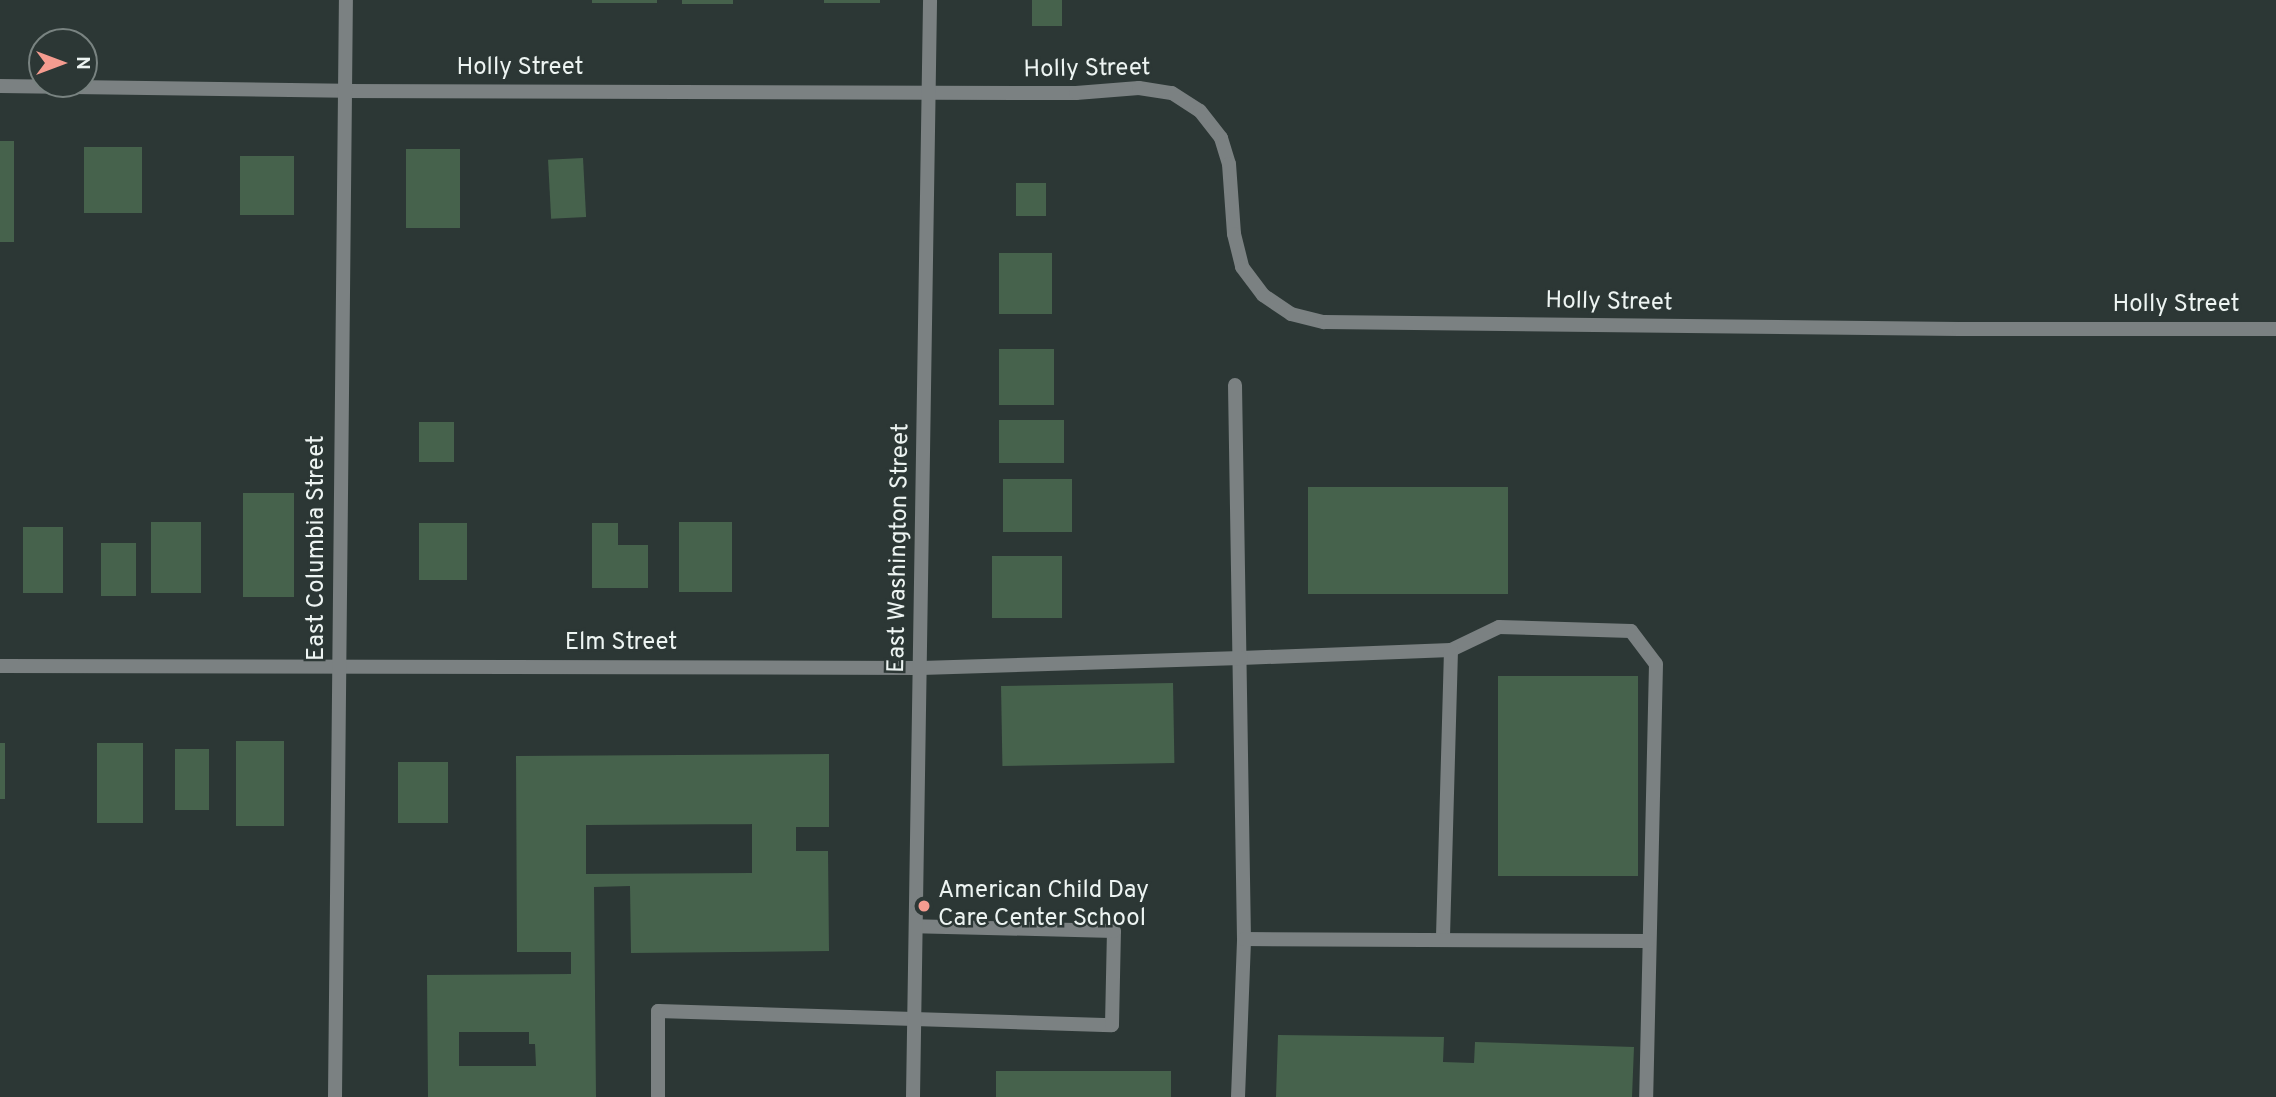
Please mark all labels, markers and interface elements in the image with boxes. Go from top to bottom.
north arrow [28,28,98,98]
street label: Holly Street [1023,54,1151,86]
street label: Holly Street [456,55,584,83]
text: N [70,56,94,70]
street label: Holly Street [1545,287,1673,319]
street label: Holly Street [2112,292,2240,320]
street label: East Washington Street [883,423,917,673]
street label: East Columbia Street [304,435,332,661]
street label: Elm Street [565,630,677,658]
place label: American Child Day Care Center School [938,878,1149,934]
marker: American Child Day Care Center School [916,898,932,914]

